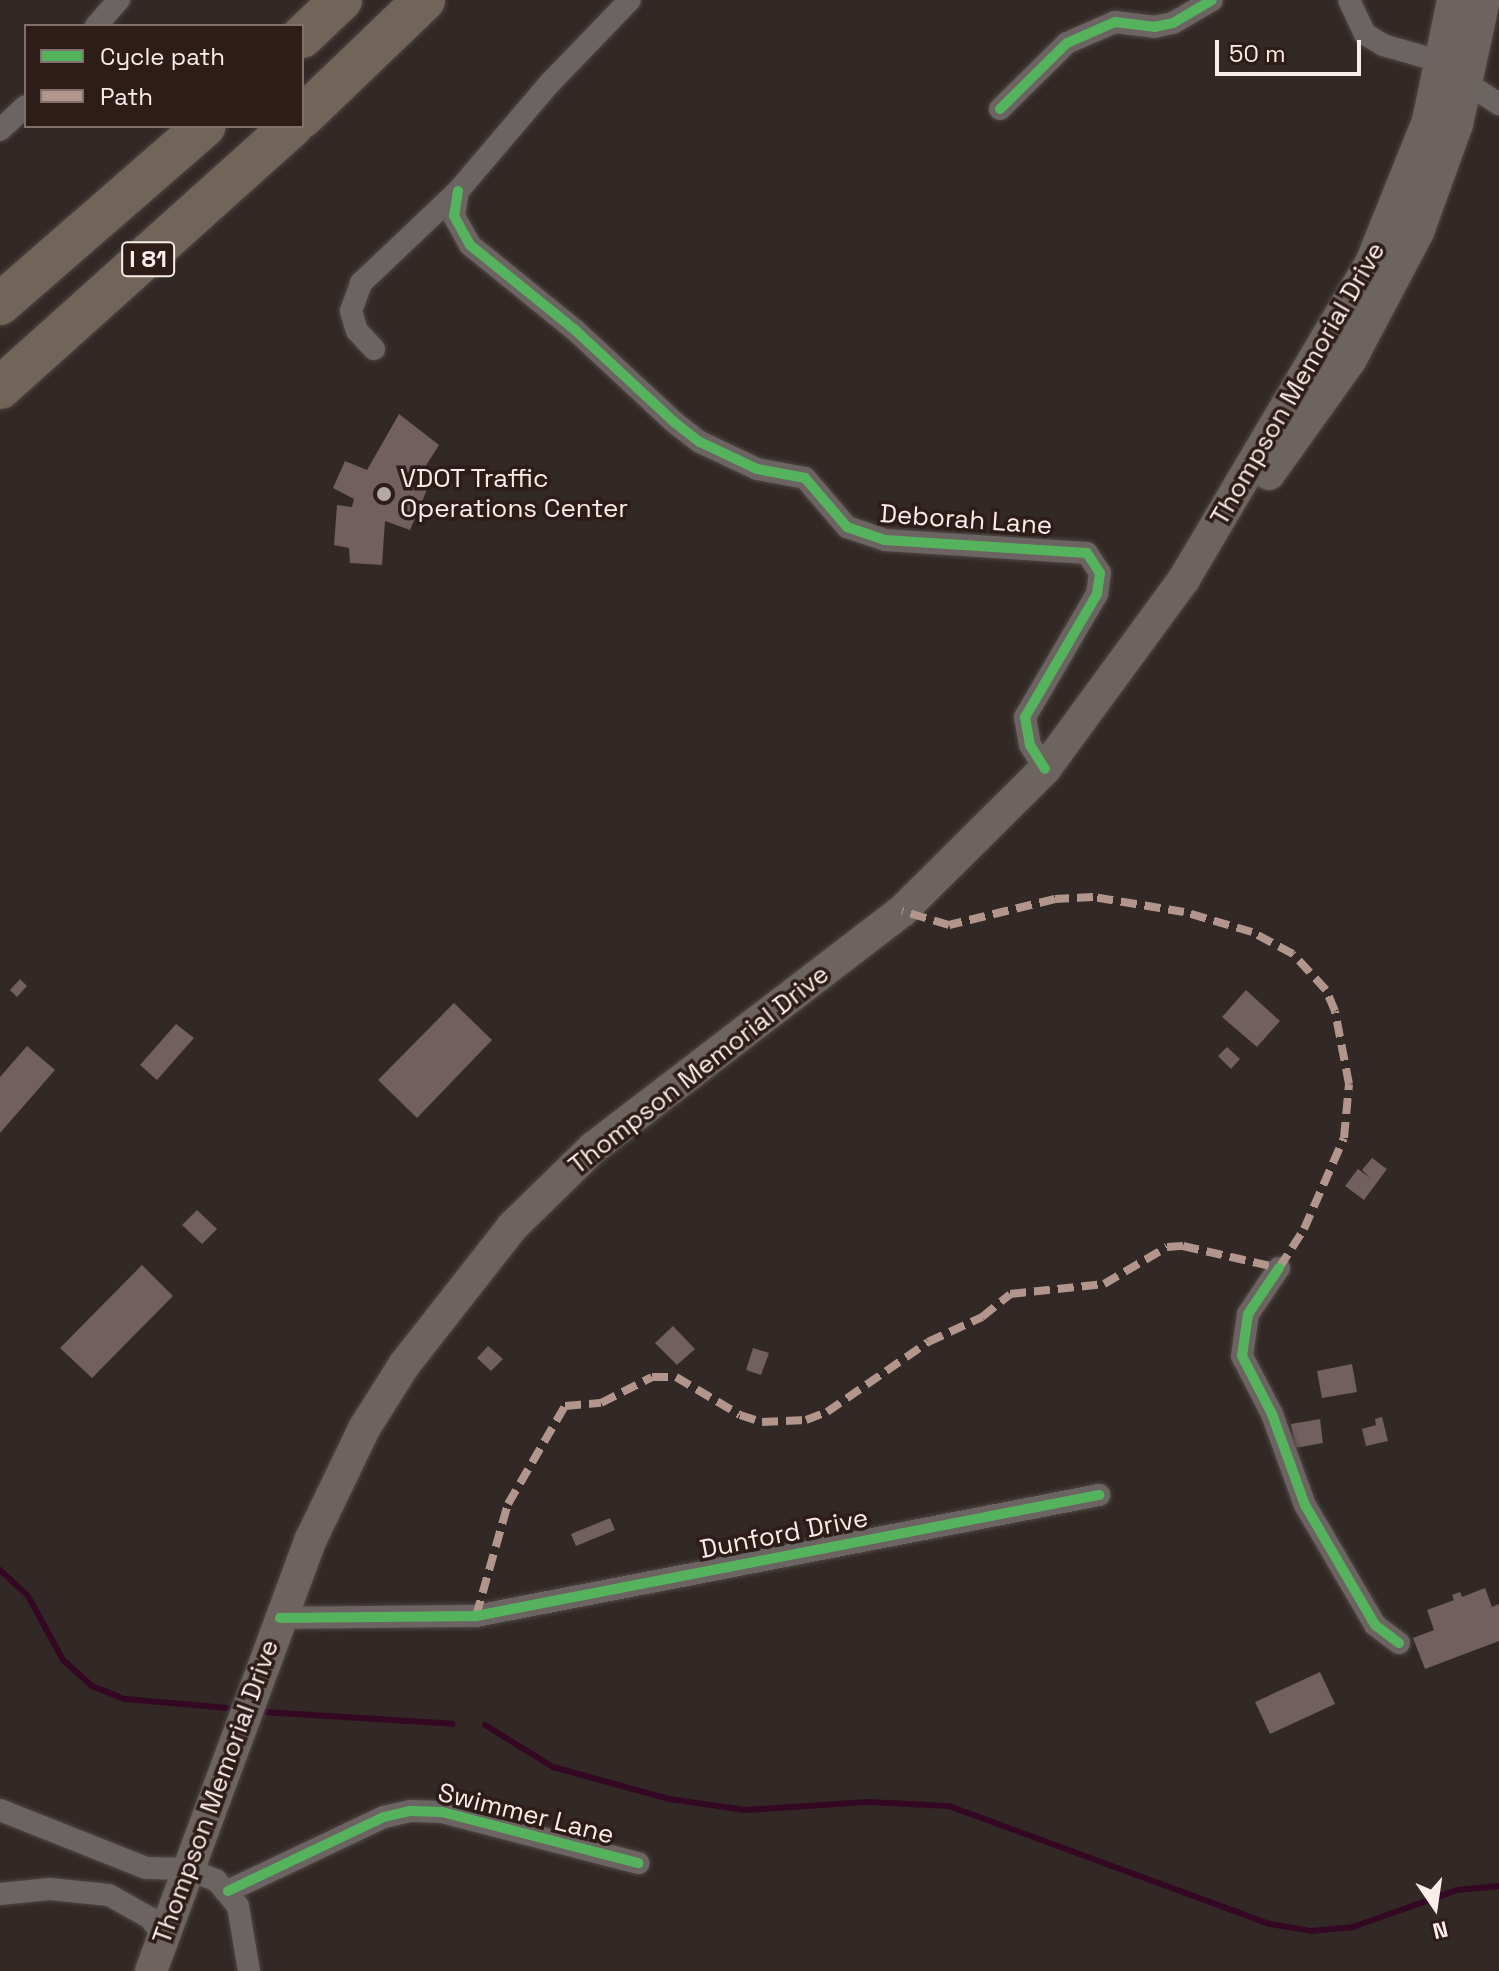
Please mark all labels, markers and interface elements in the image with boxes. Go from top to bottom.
legend [24,24,304,128]
scale bar [1219,24,1365,74]
text: 50 m [1229,38,1286,69]
text: Cycle path [100,41,225,72]
text: Path [100,81,153,112]
street label: Thompson Memorial Drive [1204,237,1392,531]
road number: I 81 [120,239,176,279]
place label: VDOT Traffic Operations Center [400,463,628,524]
marker: VDOT Traffic Operations Center [375,485,393,503]
street label: Deborah Lane [879,498,1053,542]
street label: Thompson Memorial Drive [563,959,835,1181]
street label: Dunford Drive [697,1502,871,1566]
street label: Thompson Memorial Drive [146,1636,286,1948]
street label: Swimmer Lane [435,1777,617,1851]
north arrow [1395,1867,1475,1947]
text: N [1430,1915,1451,1946]

